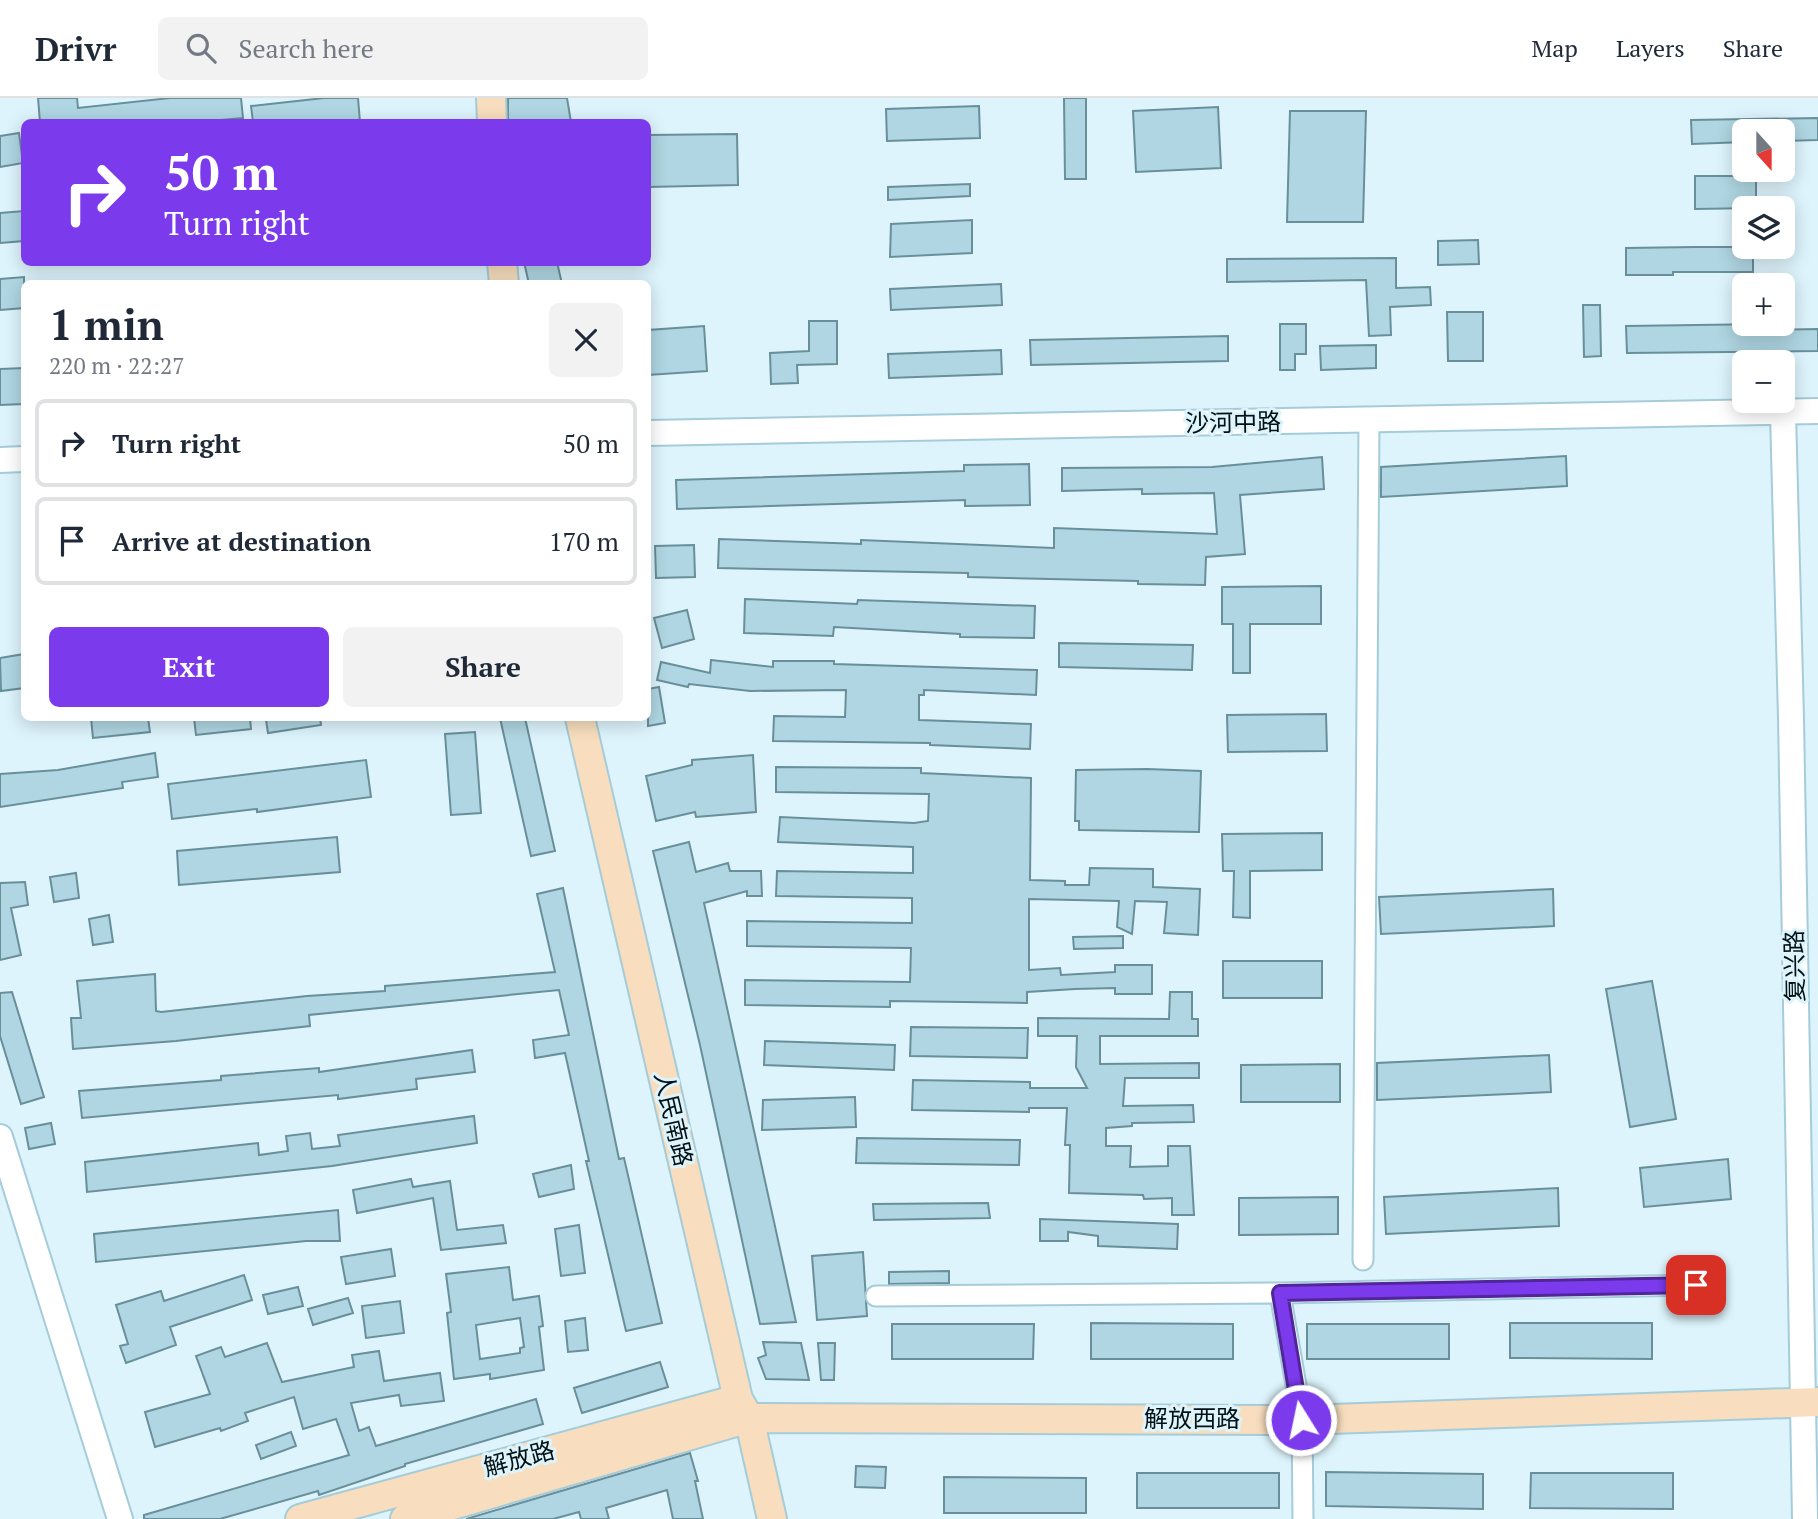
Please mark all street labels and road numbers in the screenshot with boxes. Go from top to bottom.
street label: 沙河中路 [1185,405,1281,439]
street label: 复兴路 [1777,930,1811,1002]
street label: 人民南路 [648,1068,700,1169]
street label: 解放西路 [1144,1402,1240,1434]
street label: 解放路 [480,1433,558,1483]

